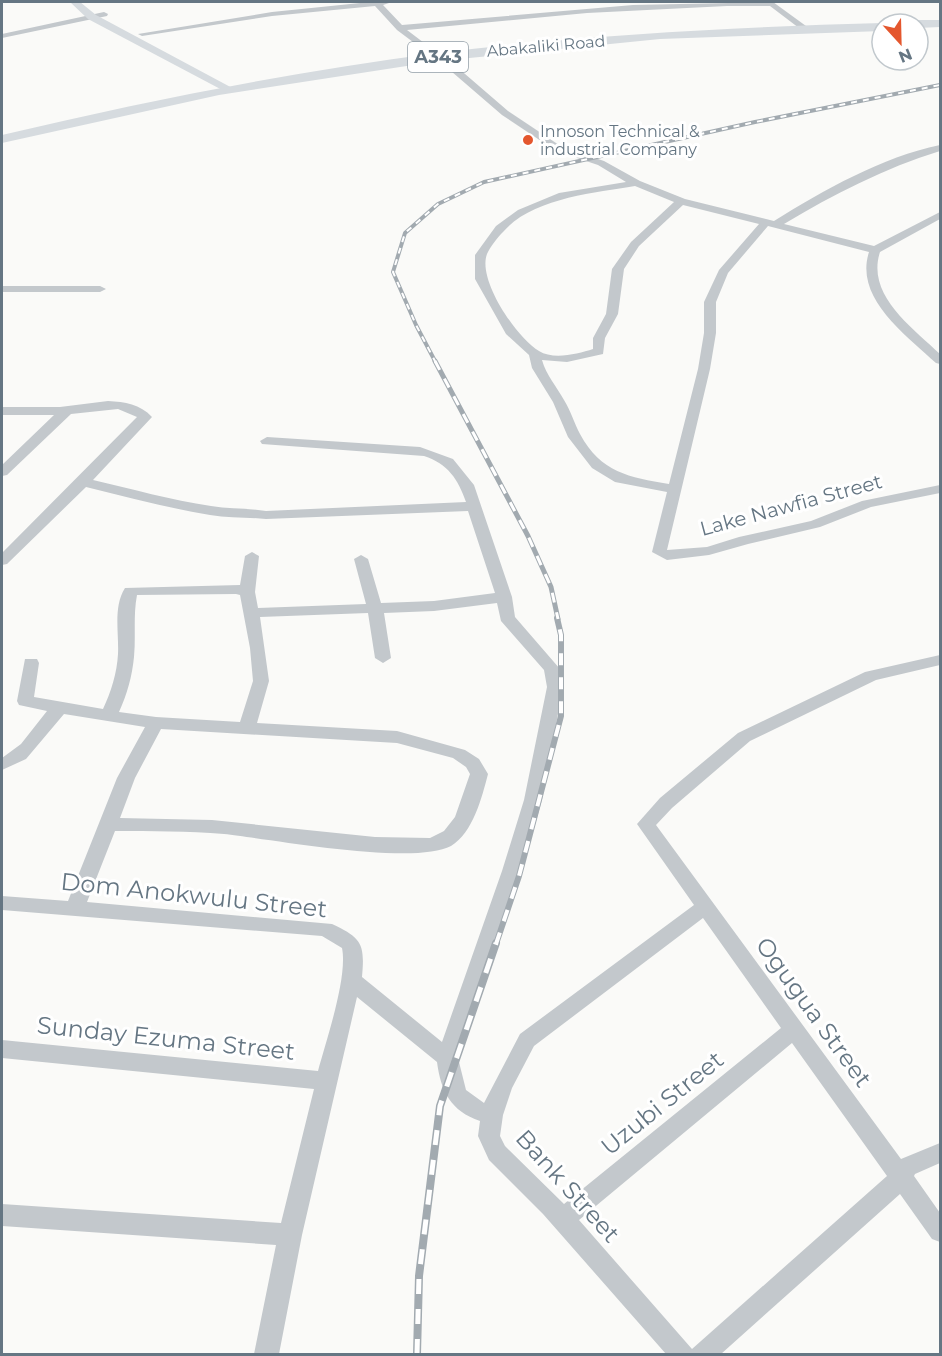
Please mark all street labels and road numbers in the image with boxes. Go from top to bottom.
street label: Abakaliki Road [486,31,606,61]
road number: A343 [408,42,468,72]
street label: Lake Nawfia Street [697,469,885,541]
street label: Dom Anokwulu Street [59,867,329,923]
street label: Ogugua Street [750,931,878,1093]
street label: Sunday Ezuma Street [36,1010,297,1066]
street label: Uzubi Street [595,1045,729,1161]
street label: Bank Street [510,1124,626,1249]

